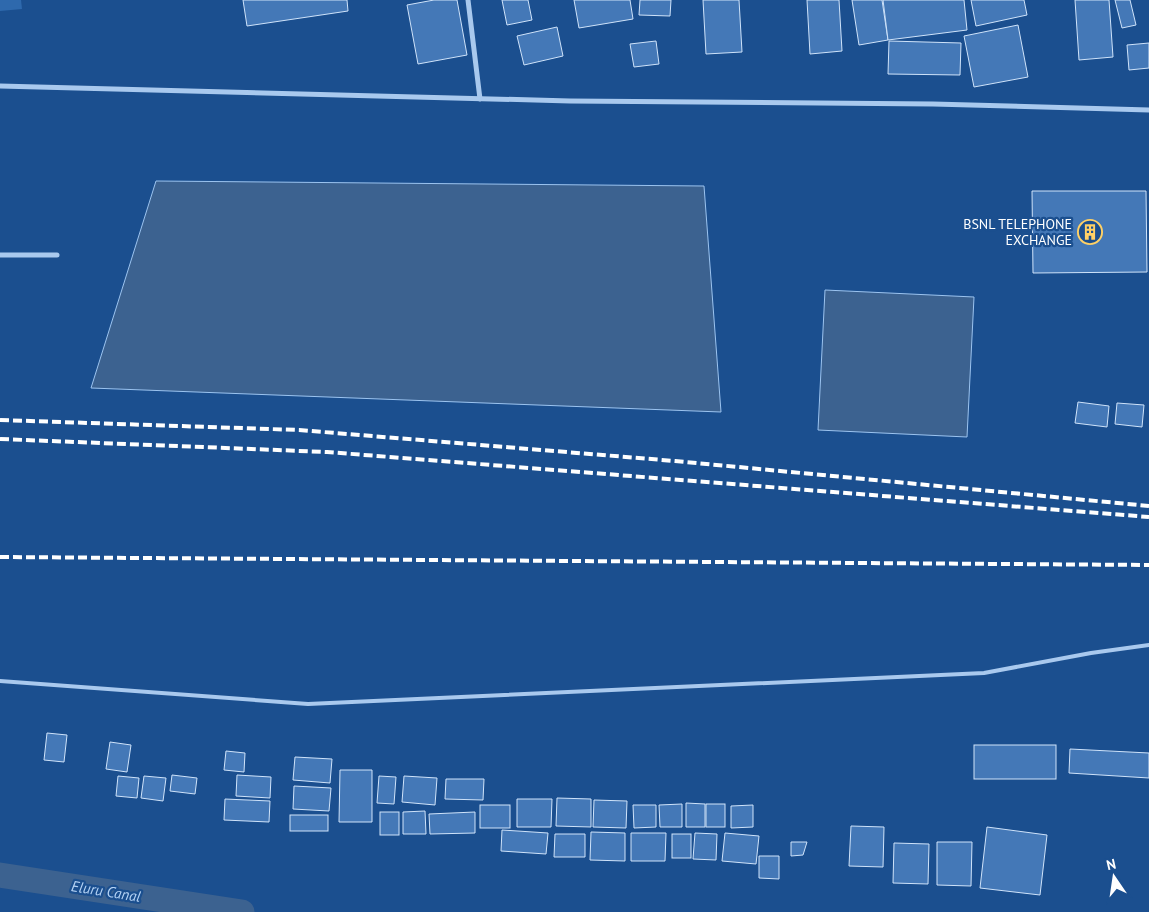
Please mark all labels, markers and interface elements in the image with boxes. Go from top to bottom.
place label: BSNL TELEPHONE EXCHANGE [963,215,1072,249]
building icon: BSNL TELEPHONE EXCHANGE [1077,219,1103,245]
north arrow [1089,852,1139,902]
text: N [1105,855,1118,874]
water label: Eluru Canal [70,876,142,906]

